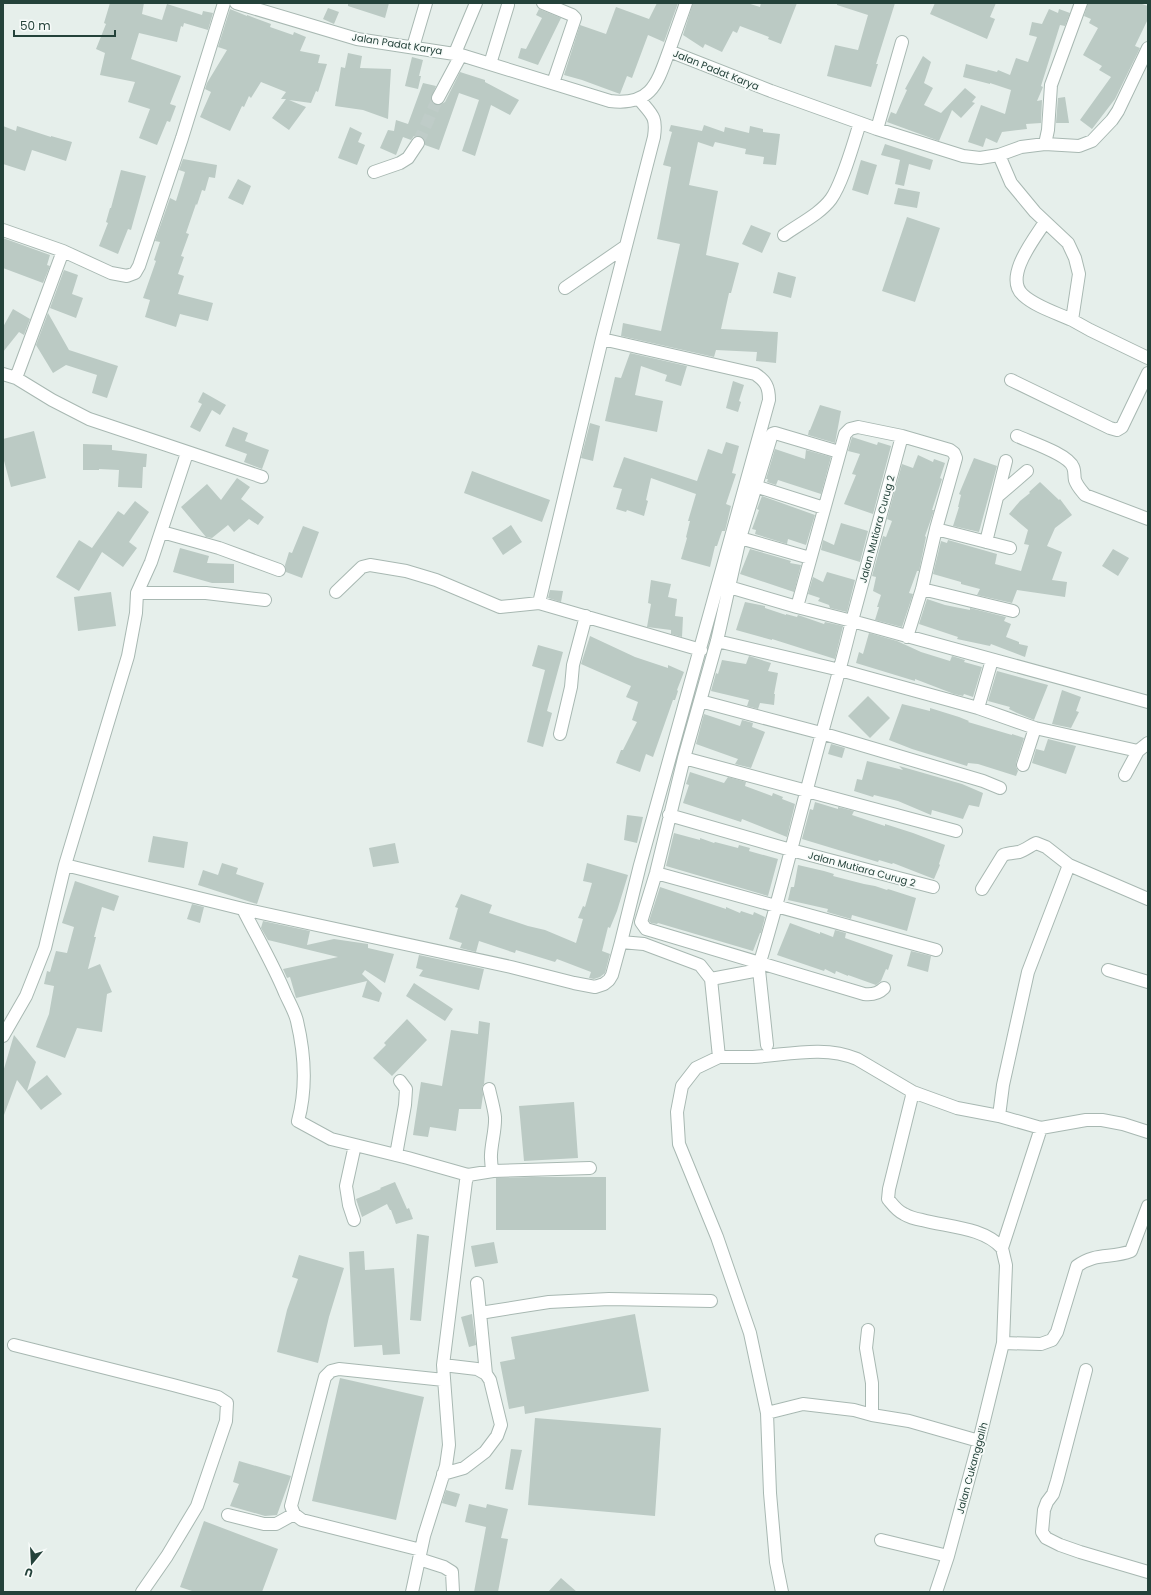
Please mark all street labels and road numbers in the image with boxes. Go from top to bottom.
street label: Jalan Padat Karya [351,29,443,59]
street label: Jalan Padat Karya [671,46,761,94]
street label: Jalan Mutiara Curug 2 [855,473,899,584]
street label: Jalan Mutiara Curug 2 [807,847,918,891]
street label: Jalan Cukanggalih [953,1420,991,1516]

